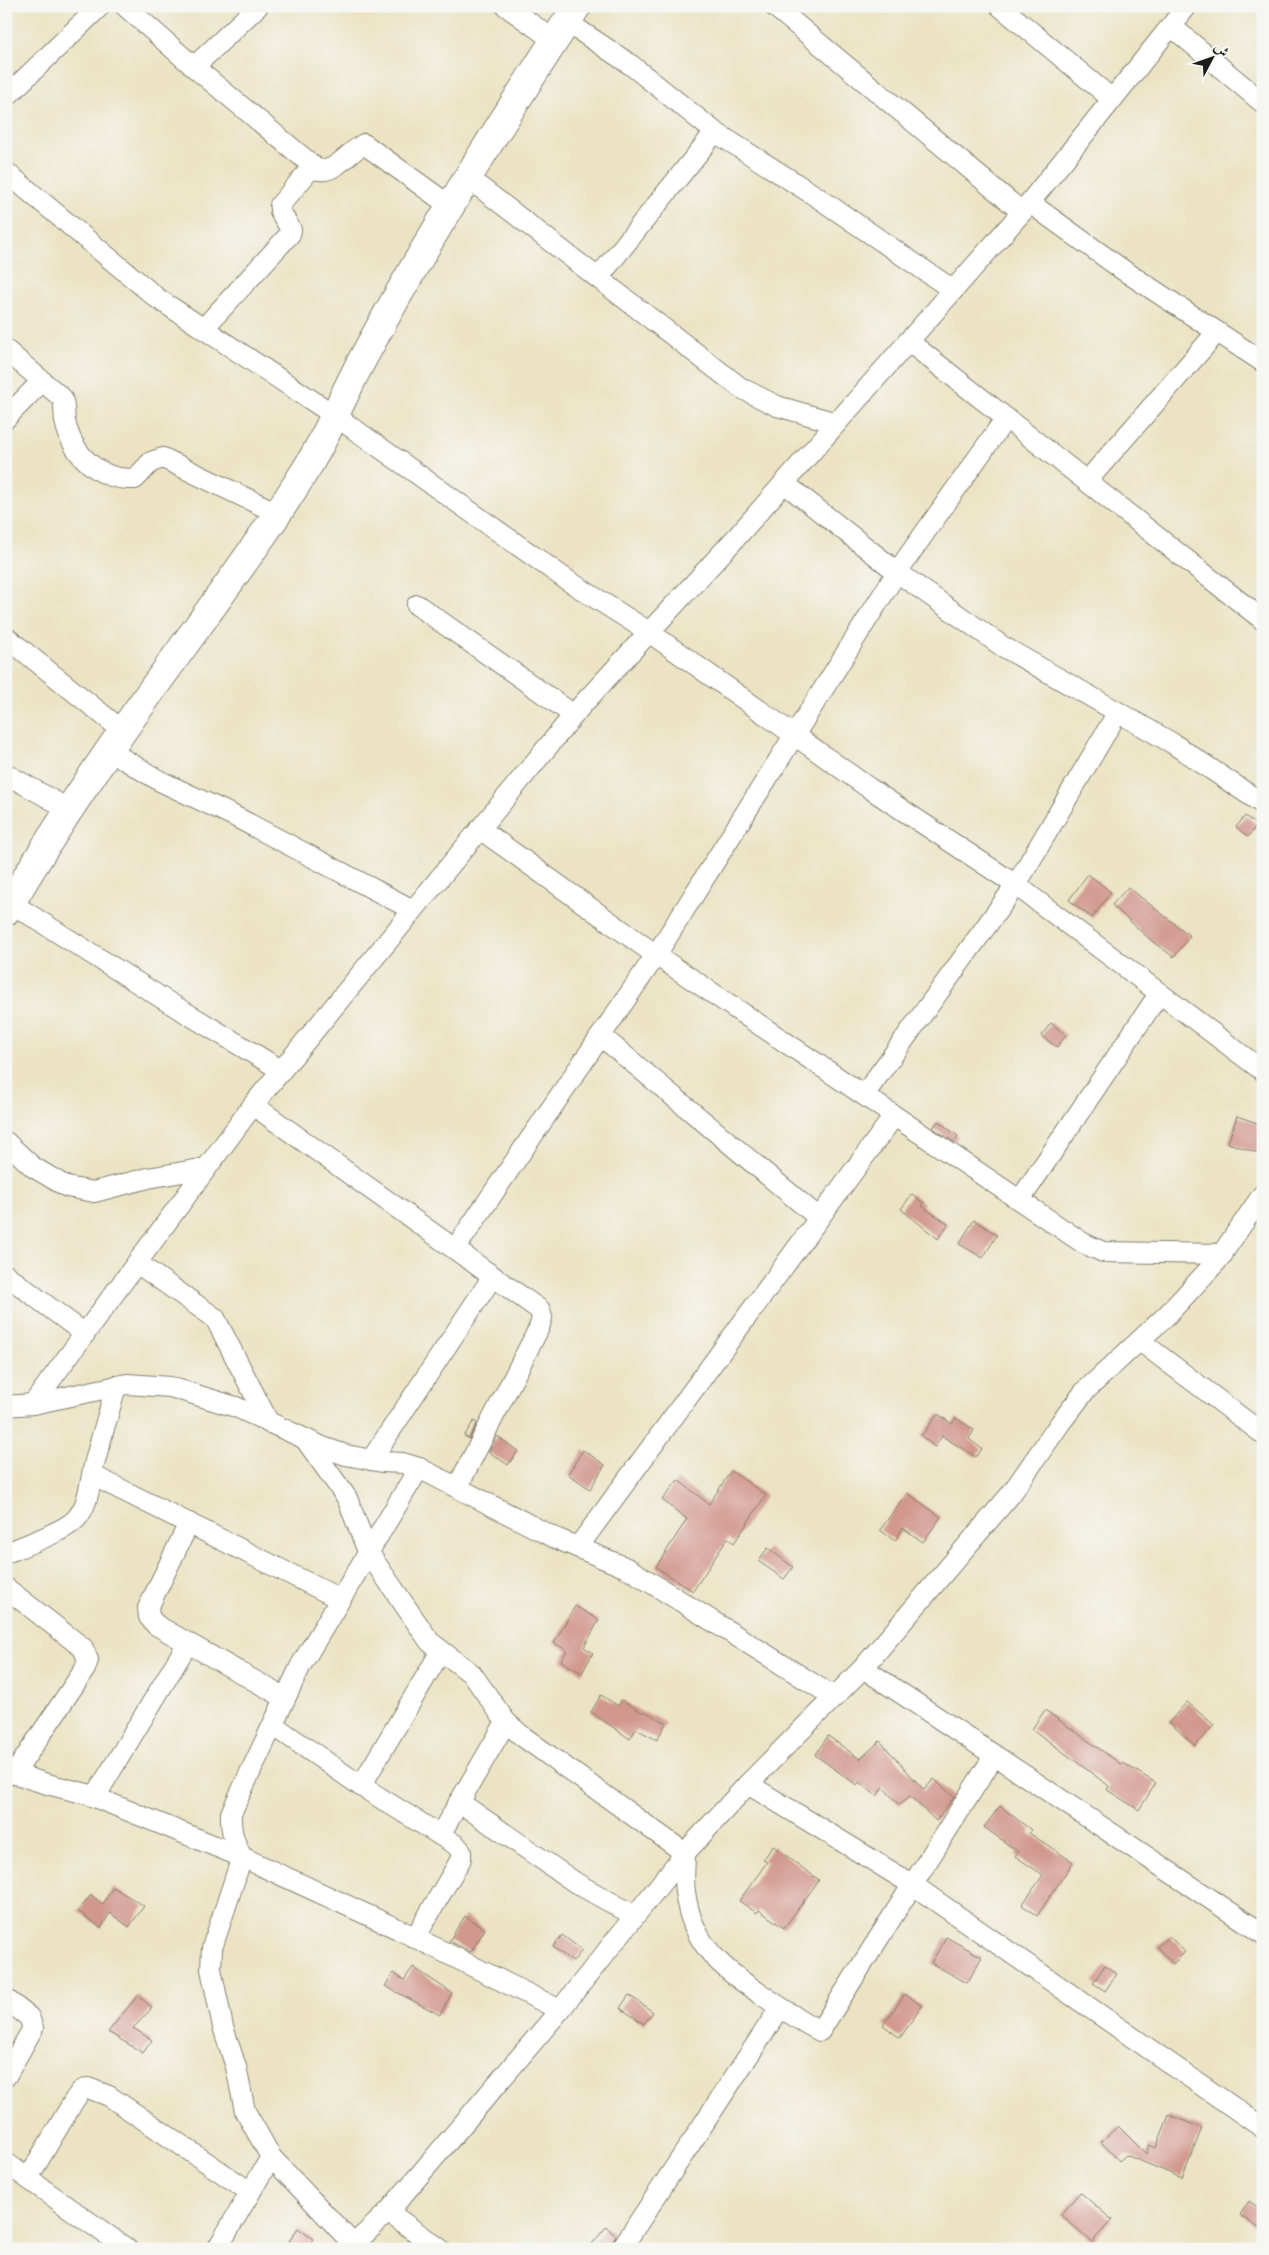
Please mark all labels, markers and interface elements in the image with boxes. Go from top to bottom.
north arrow [1186,32,1236,82]
text: ش [1210,39,1232,61]

